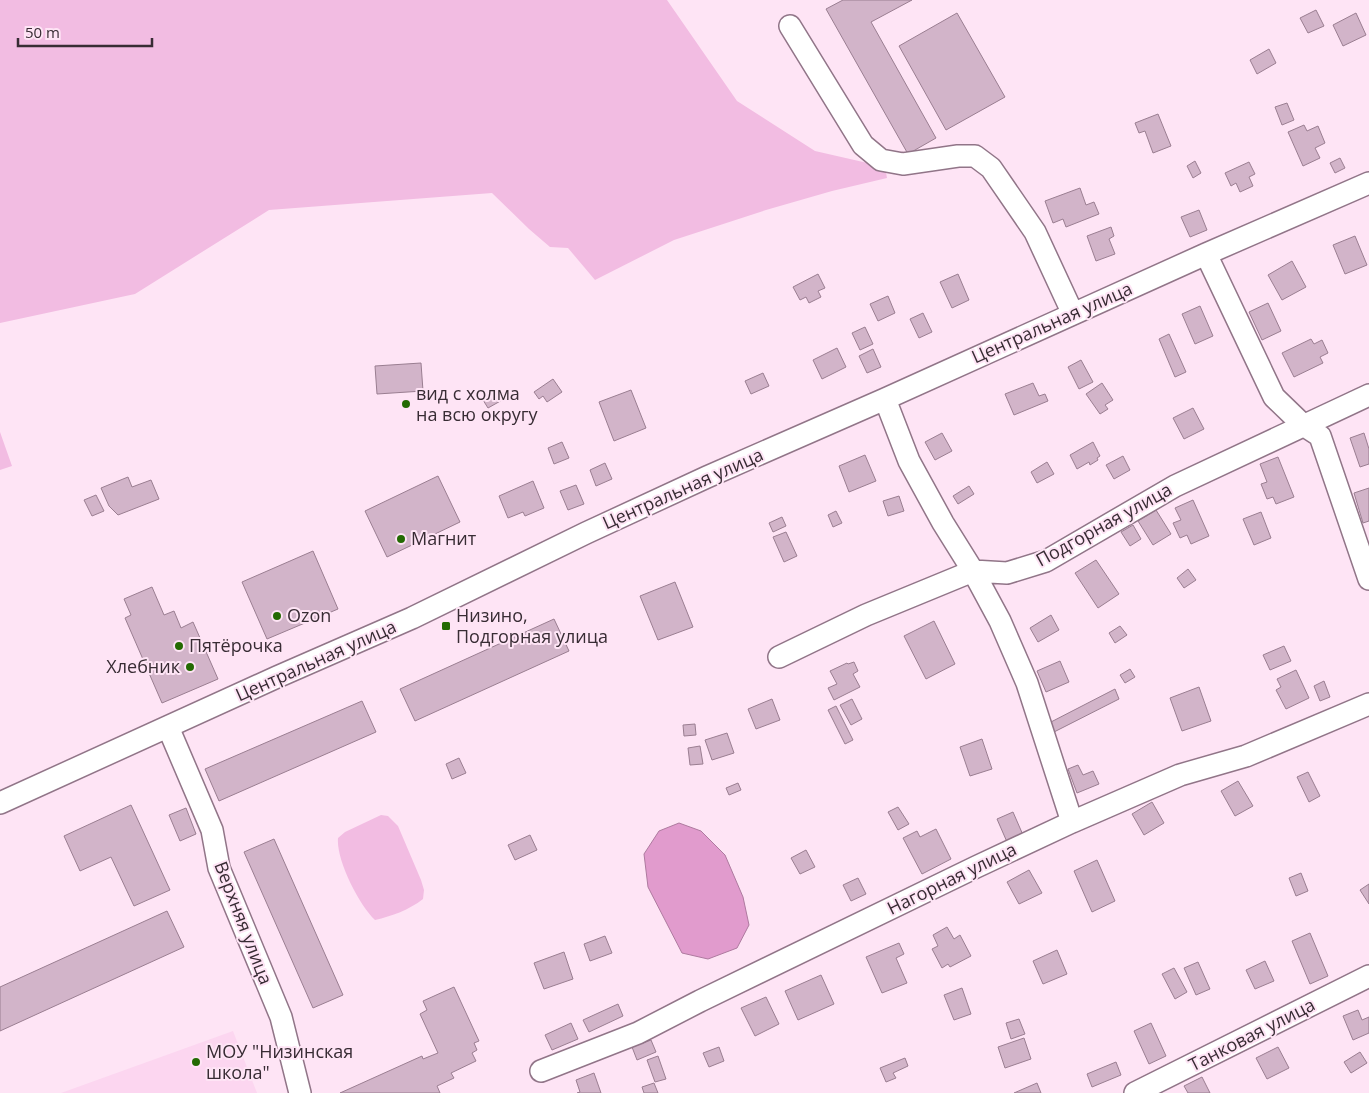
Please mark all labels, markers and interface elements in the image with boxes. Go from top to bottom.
scale bar [18,15,151,47]
text: 50 m [25,22,60,42]
street label: Центральная улица [968,276,1136,368]
place label: вид с холма на всю округу [416,381,539,426]
marker: вид с холма на всю округу [400,398,412,410]
street label: Центральная улица [599,442,767,534]
street label: Подгорная улица [1031,477,1176,571]
place label: Магнит [411,526,477,550]
marker: Магнит [395,533,407,545]
place label: Ozon [287,603,331,627]
place label: Низино, Подгорная улица [456,603,608,648]
marker: Ozon [271,610,283,622]
street label: Центральная улица [232,614,400,706]
marker: Низино, Подгорная улица [440,620,452,632]
place label: Пятёрочка [189,633,283,657]
marker: Пятёрочка [173,640,185,652]
place label: Хлебник [106,654,181,678]
marker: Хлебник [184,661,196,673]
street label: Нагорная улица [883,836,1020,920]
street label: Верхняя улица [209,858,278,988]
street label: Танковая улица [1184,992,1319,1076]
place label: МОУ "Низинская школа" [206,1039,353,1084]
marker: МОУ "Низинская школа" [190,1056,202,1068]

